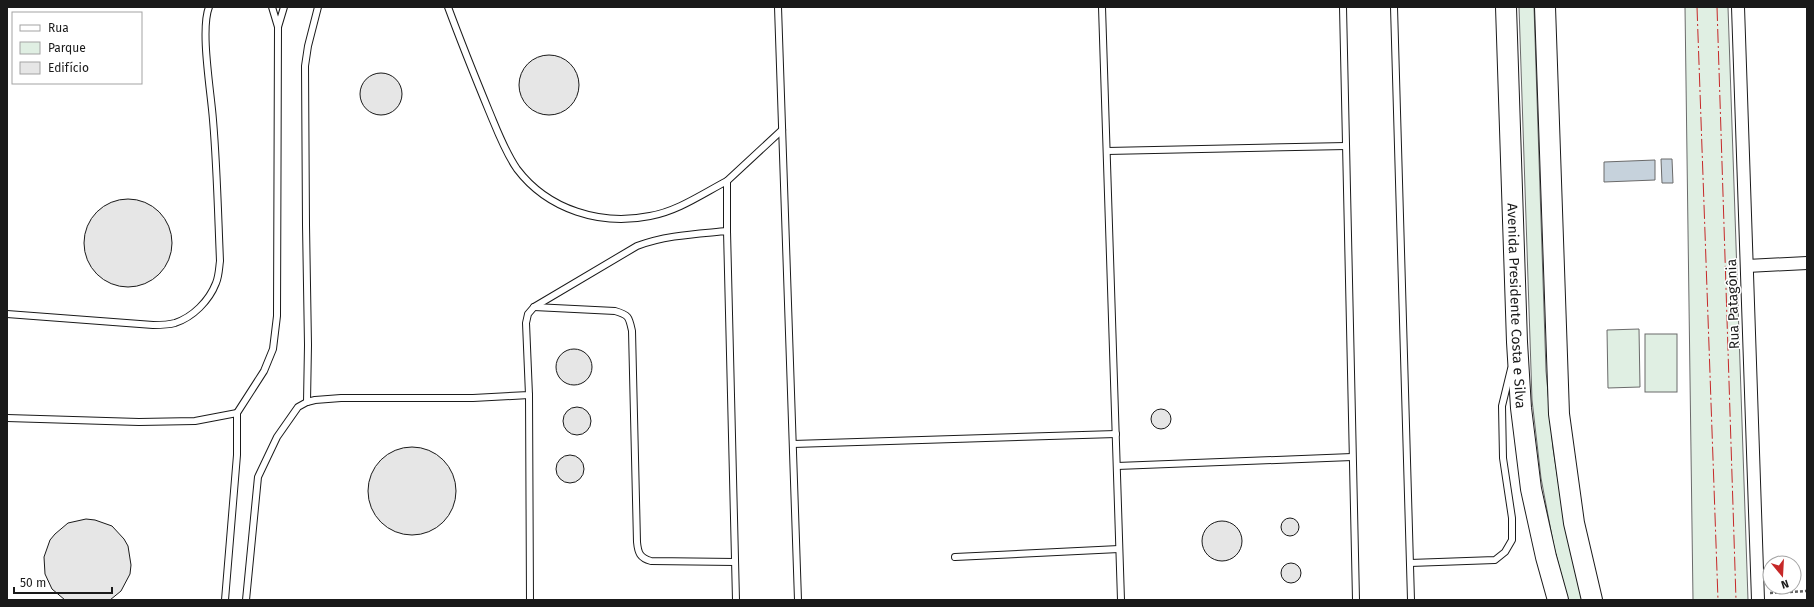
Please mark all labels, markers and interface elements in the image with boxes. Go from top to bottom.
legend [12,12,142,84]
text: Rua [48,21,69,35]
text: Parque [48,41,86,55]
text: Edifício [48,61,89,75]
street label: Avenida Presidente Costa e Silva [1504,203,1530,409]
street label: Rua Patagônia [1723,259,1743,349]
north arrow [1762,555,1802,595]
scale bar [14,569,112,595]
text: 50 m [20,576,46,590]
text: N [1779,577,1790,591]

